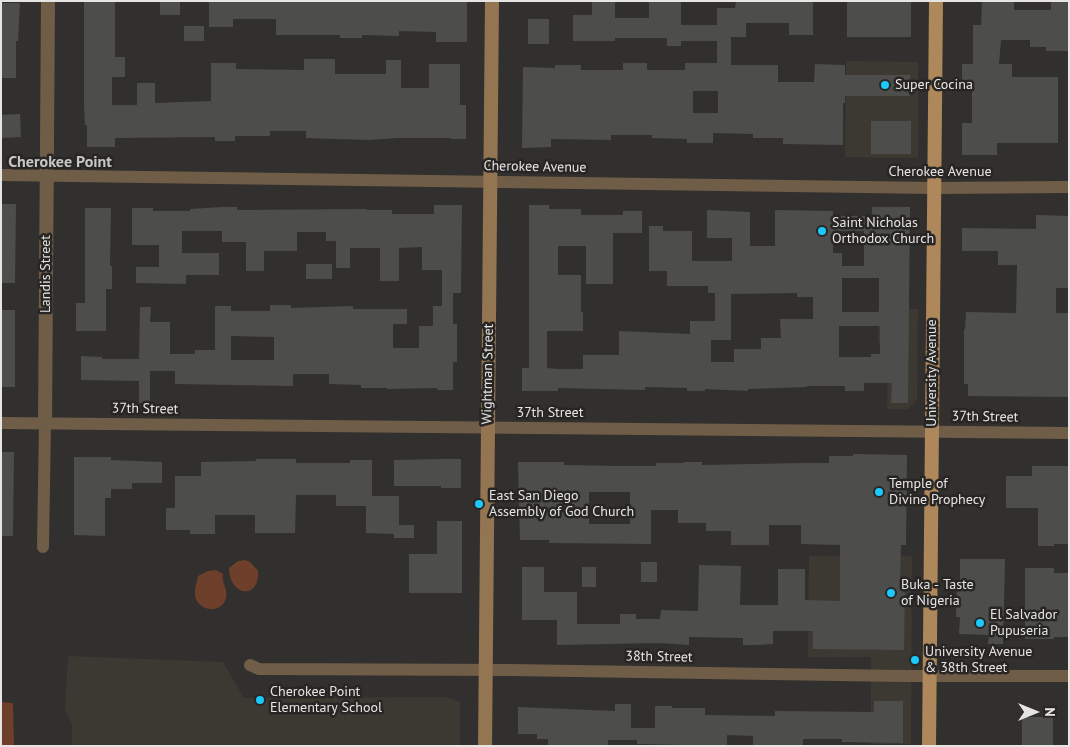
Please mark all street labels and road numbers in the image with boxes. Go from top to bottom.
street label: Cherokee Avenue [483,158,587,176]
street label: Cherokee Avenue [888,164,992,180]
street label: Landis Street [38,235,54,313]
street label: University Avenue [924,319,940,427]
street label: Wightman Street [479,323,497,425]
street label: 37th Street [111,400,179,418]
street label: 37th Street [517,405,583,421]
street label: 37th Street [951,408,1019,426]
street label: 38th Street [625,648,693,666]

